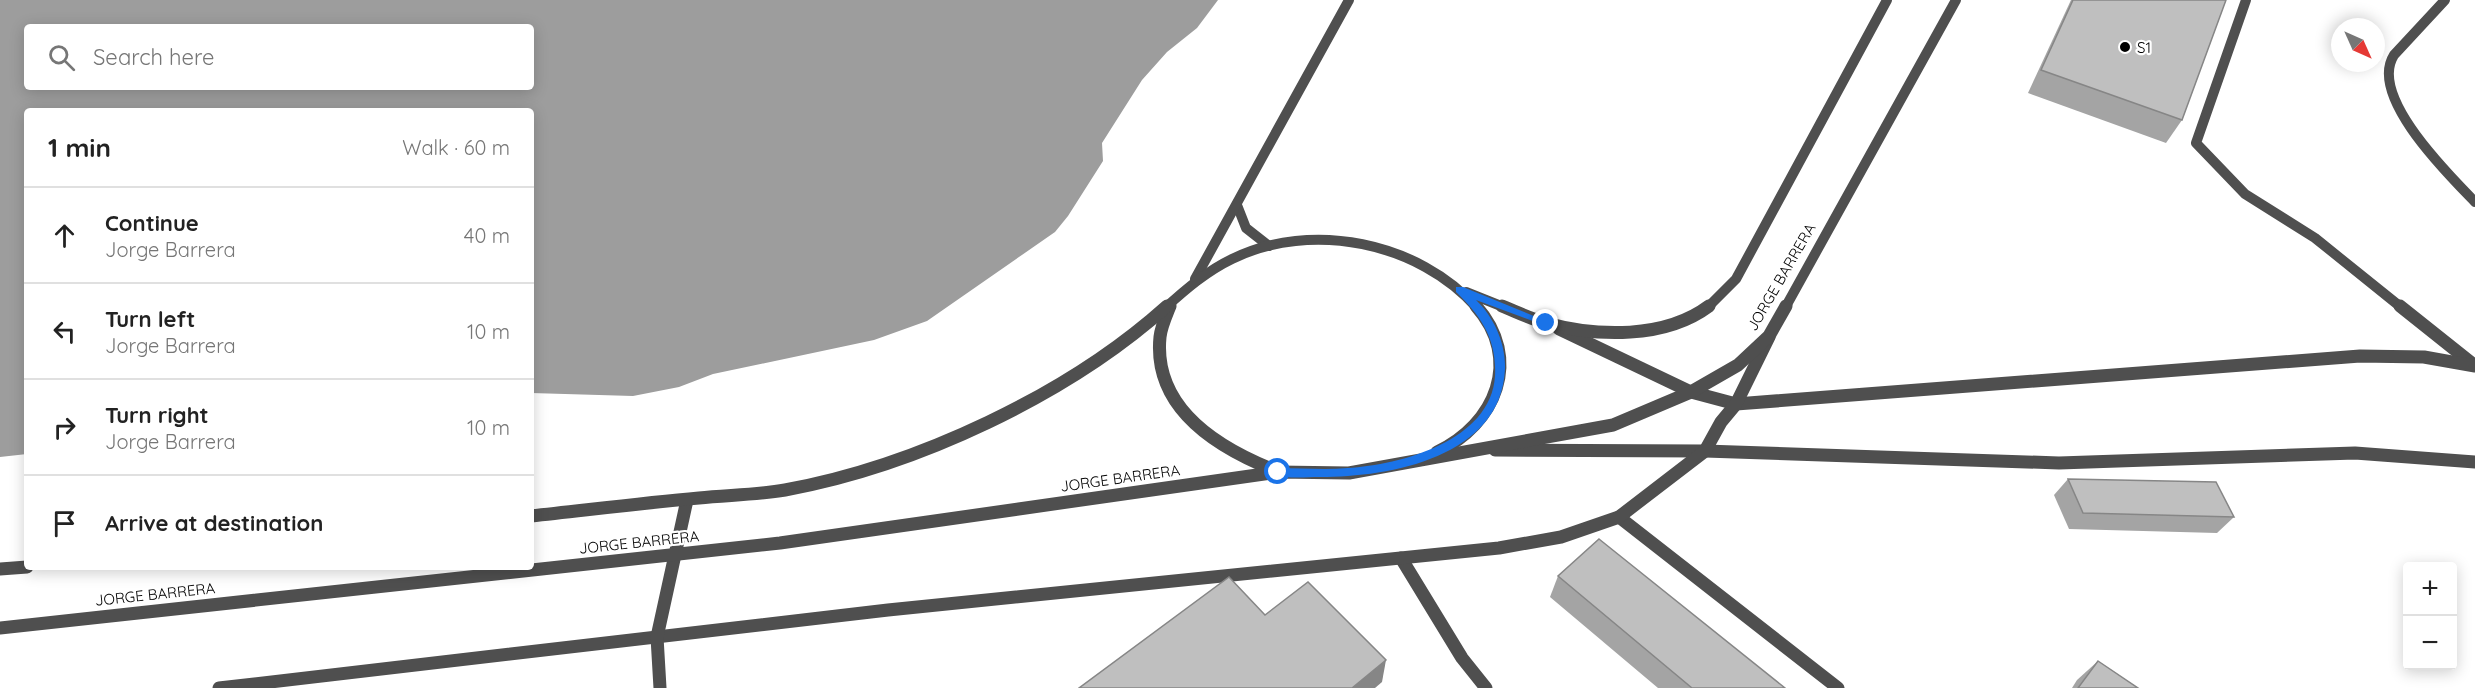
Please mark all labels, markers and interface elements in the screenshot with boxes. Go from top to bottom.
north arrow [2331,18,2385,72]
search box [24,24,534,90]
place label: S1 [2137,38,2151,57]
marker: S1 [2118,40,2132,54]
icon: search [45,41,78,74]
text: Search here [93,43,214,71]
text: 1 min [48,131,111,164]
text: Walk · 60 m [402,135,510,160]
text: Continue [105,209,199,237]
icon: ahead [48,219,81,252]
street label: JORGE BARRERA [1743,220,1820,334]
text: 40 m [464,223,510,248]
text: Jorge Barrera [105,237,236,262]
text: Turn left [105,305,195,333]
route end [1532,309,1558,335]
icon: left [48,315,81,348]
text: 10 m [467,319,510,344]
text: Jorge Barrera [105,333,236,358]
text: Turn right [105,401,209,429]
icon: right [48,411,81,444]
text: 10 m [467,415,510,440]
text: Jorge Barrera [105,429,236,454]
route start [1264,458,1290,484]
street label: JORGE BARRERA [1059,460,1181,496]
icon: arrive [48,507,81,540]
text: Arrive at destination [105,509,323,537]
street label: JORGE BARRERA [578,526,700,558]
map controls [2403,562,2457,670]
button: + [2403,562,2457,616]
street label: JORGE BARRERA [94,578,216,610]
button: − [2403,616,2457,670]

